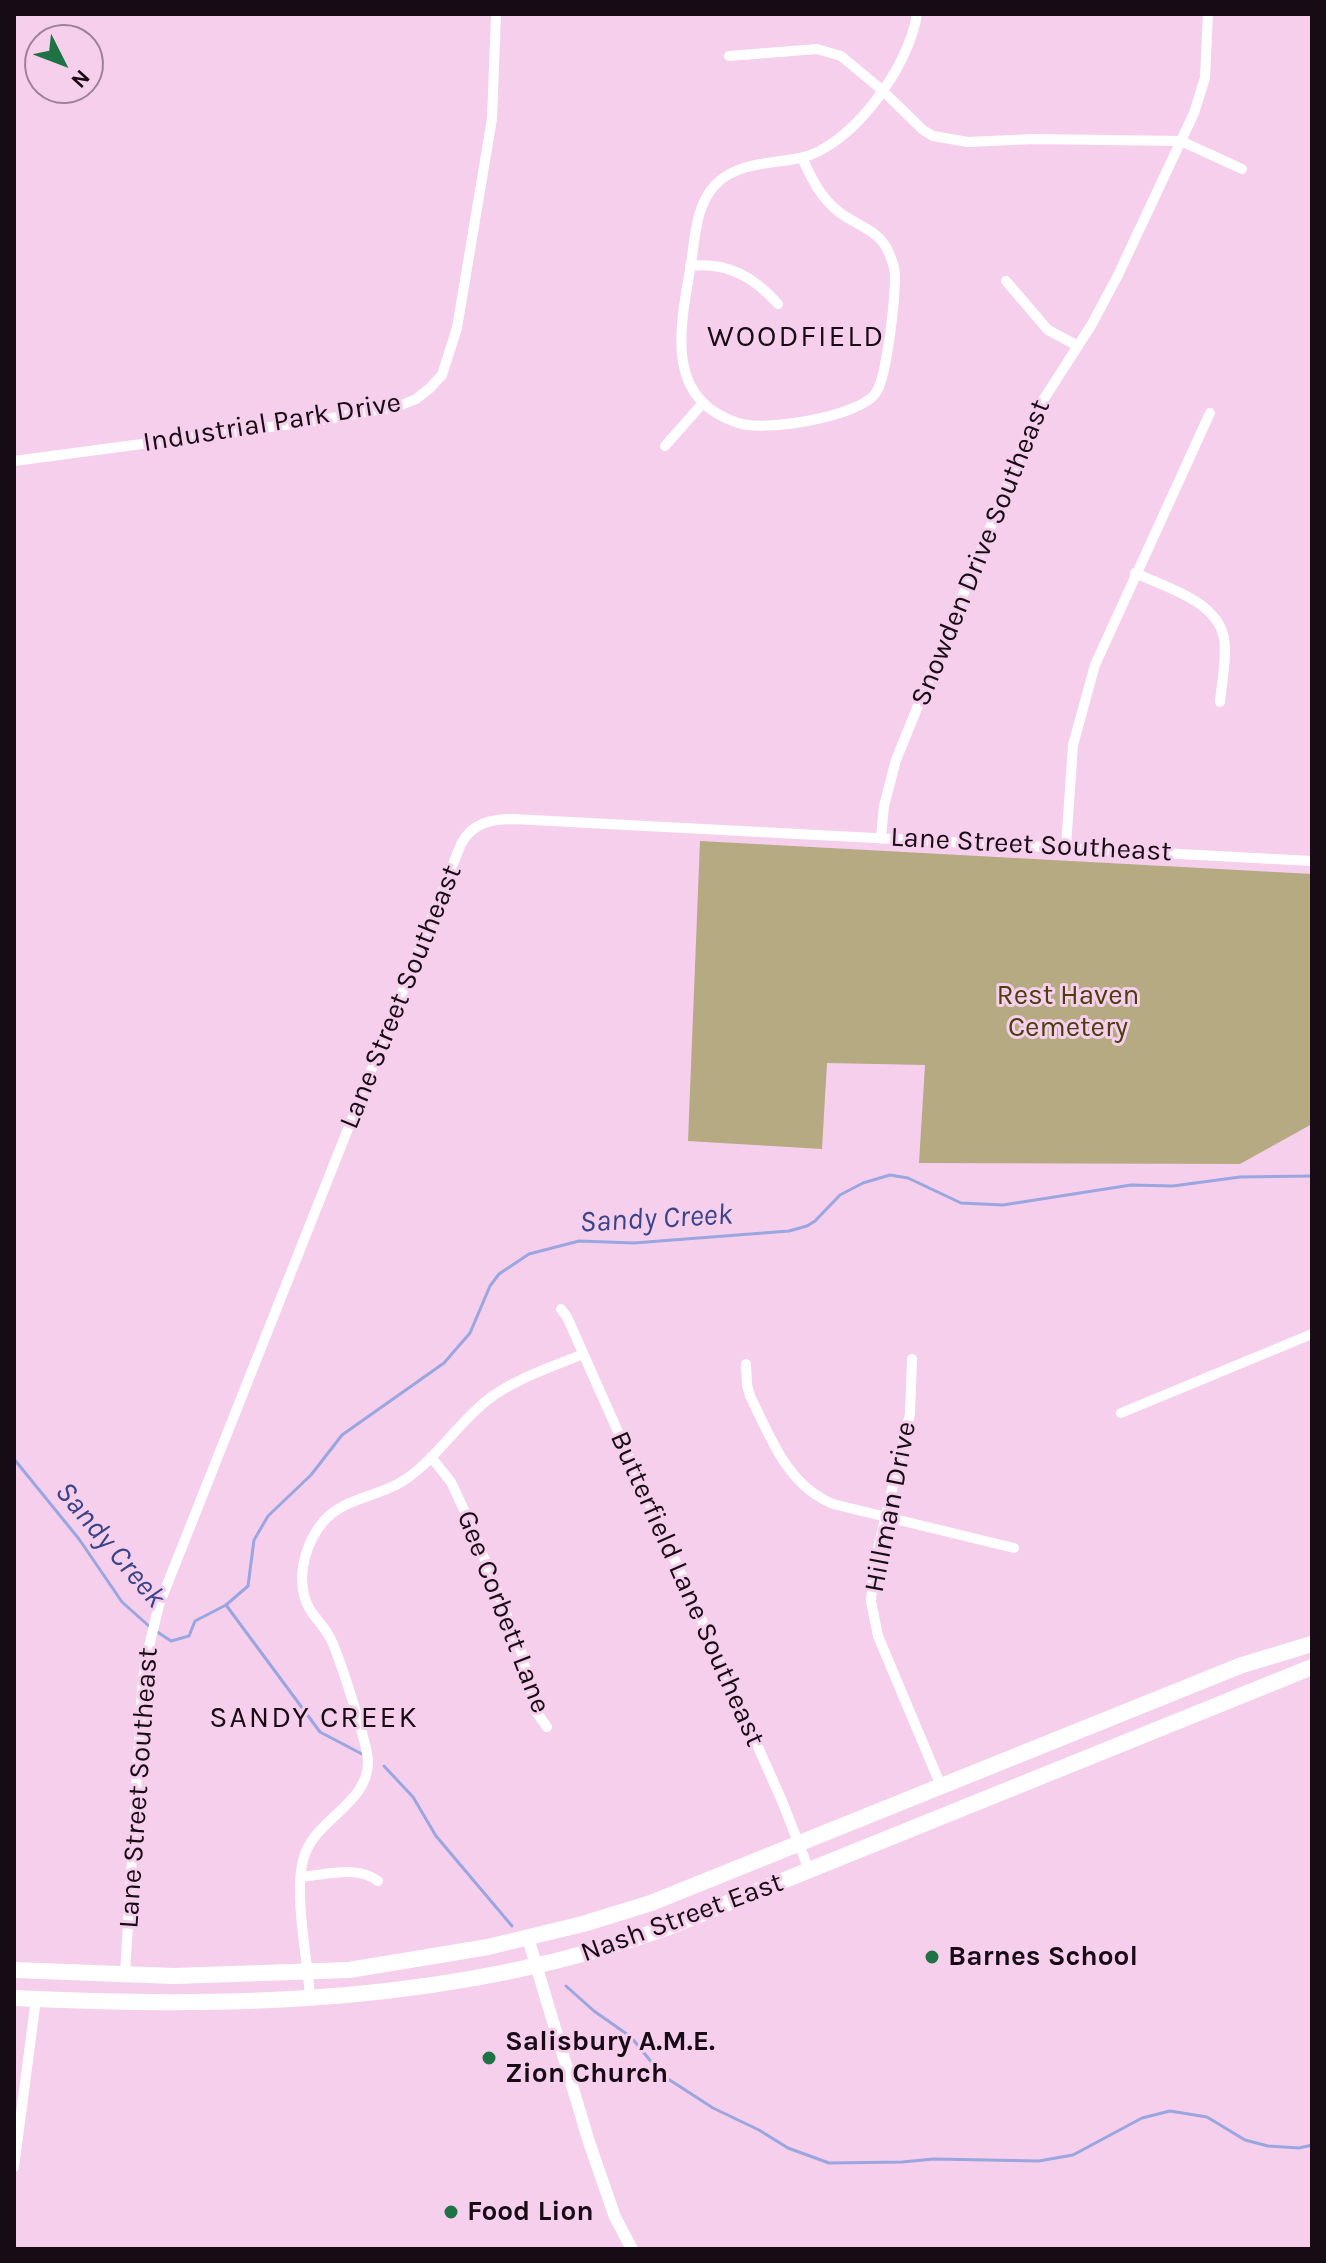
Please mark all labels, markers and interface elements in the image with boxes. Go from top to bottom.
north arrow [24,24,104,104]
text: N [65,64,95,93]
district label: WOODFIELD [707,319,885,355]
street label: Industrial Park Drive [141,386,403,460]
street label: Snowden Drive Southeast [904,395,1058,711]
street label: Lane Street Southeast [890,821,1172,869]
street label: Lane Street Southeast [333,860,469,1134]
park label: Rest Haven Cemetery [997,979,1139,1045]
water label: Sandy Creek [579,1197,733,1241]
street label: Hillman Drive [858,1419,924,1595]
street label: Butterfield Lane Southeast [602,1426,772,1752]
water label: Sandy Creek [47,1475,173,1615]
street label: Gee Corbett Lane [449,1506,557,1718]
street label: Lane Street Southeast [112,1646,166,1930]
district label: SANDY CREEK [209,1700,419,1736]
street label: Nash Street East [576,1866,788,1970]
place label: Barnes School [948,1940,1138,1974]
marker: Barnes School [923,1948,941,1966]
place label: Salisbury A.M.E. Zion Church [505,2025,715,2091]
marker: Salisbury A.M.E. Zion Church [480,2049,498,2067]
place label: Food Lion [467,2195,594,2229]
marker: Food Lion [442,2203,460,2221]

